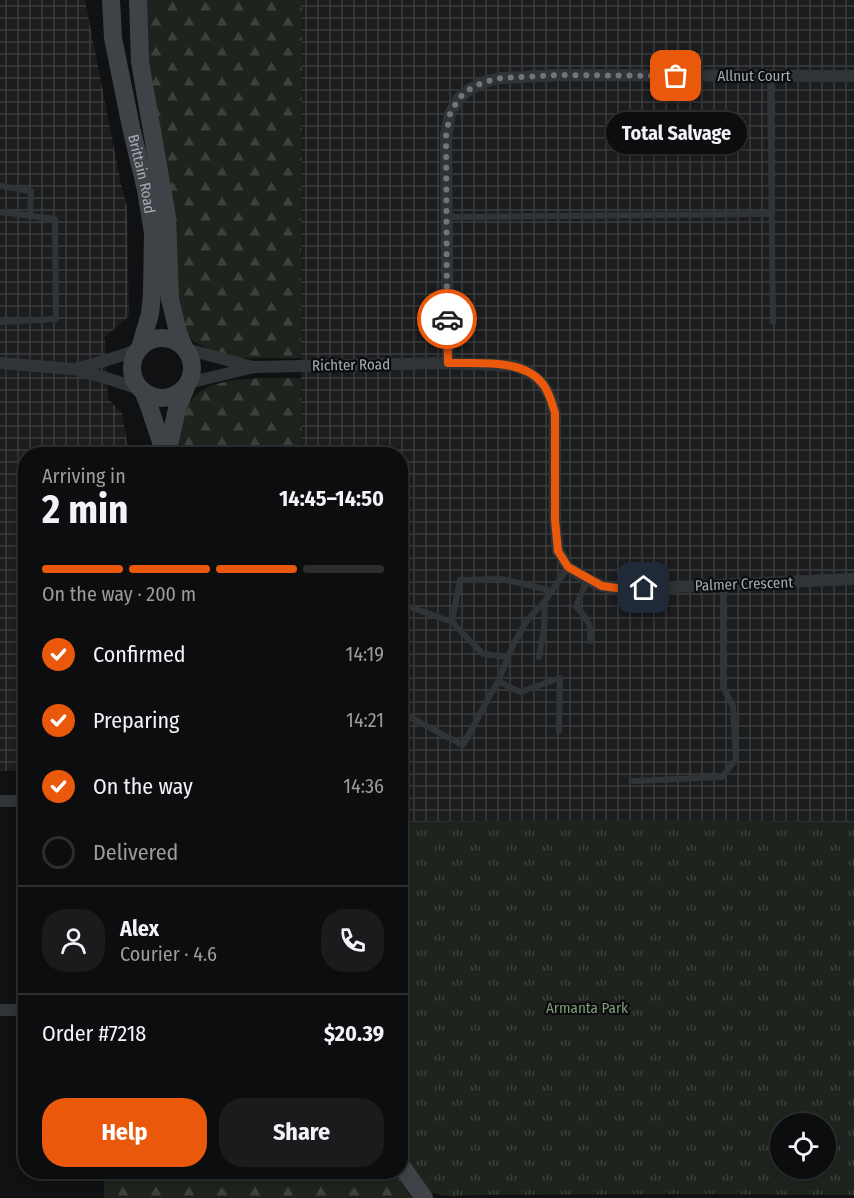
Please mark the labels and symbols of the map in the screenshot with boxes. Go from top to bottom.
pin [650,50,701,101]
street label: Allnut Court [717,67,791,85]
callout: Total Salvage [606,112,746,154]
street label: Brittain Road [124,133,159,215]
courier [417,289,477,349]
street label: Richter Road [312,355,390,375]
pin [618,562,669,613]
street label: Palmer Crescent [695,573,794,595]
park label: Armanta Park [546,999,628,1017]

